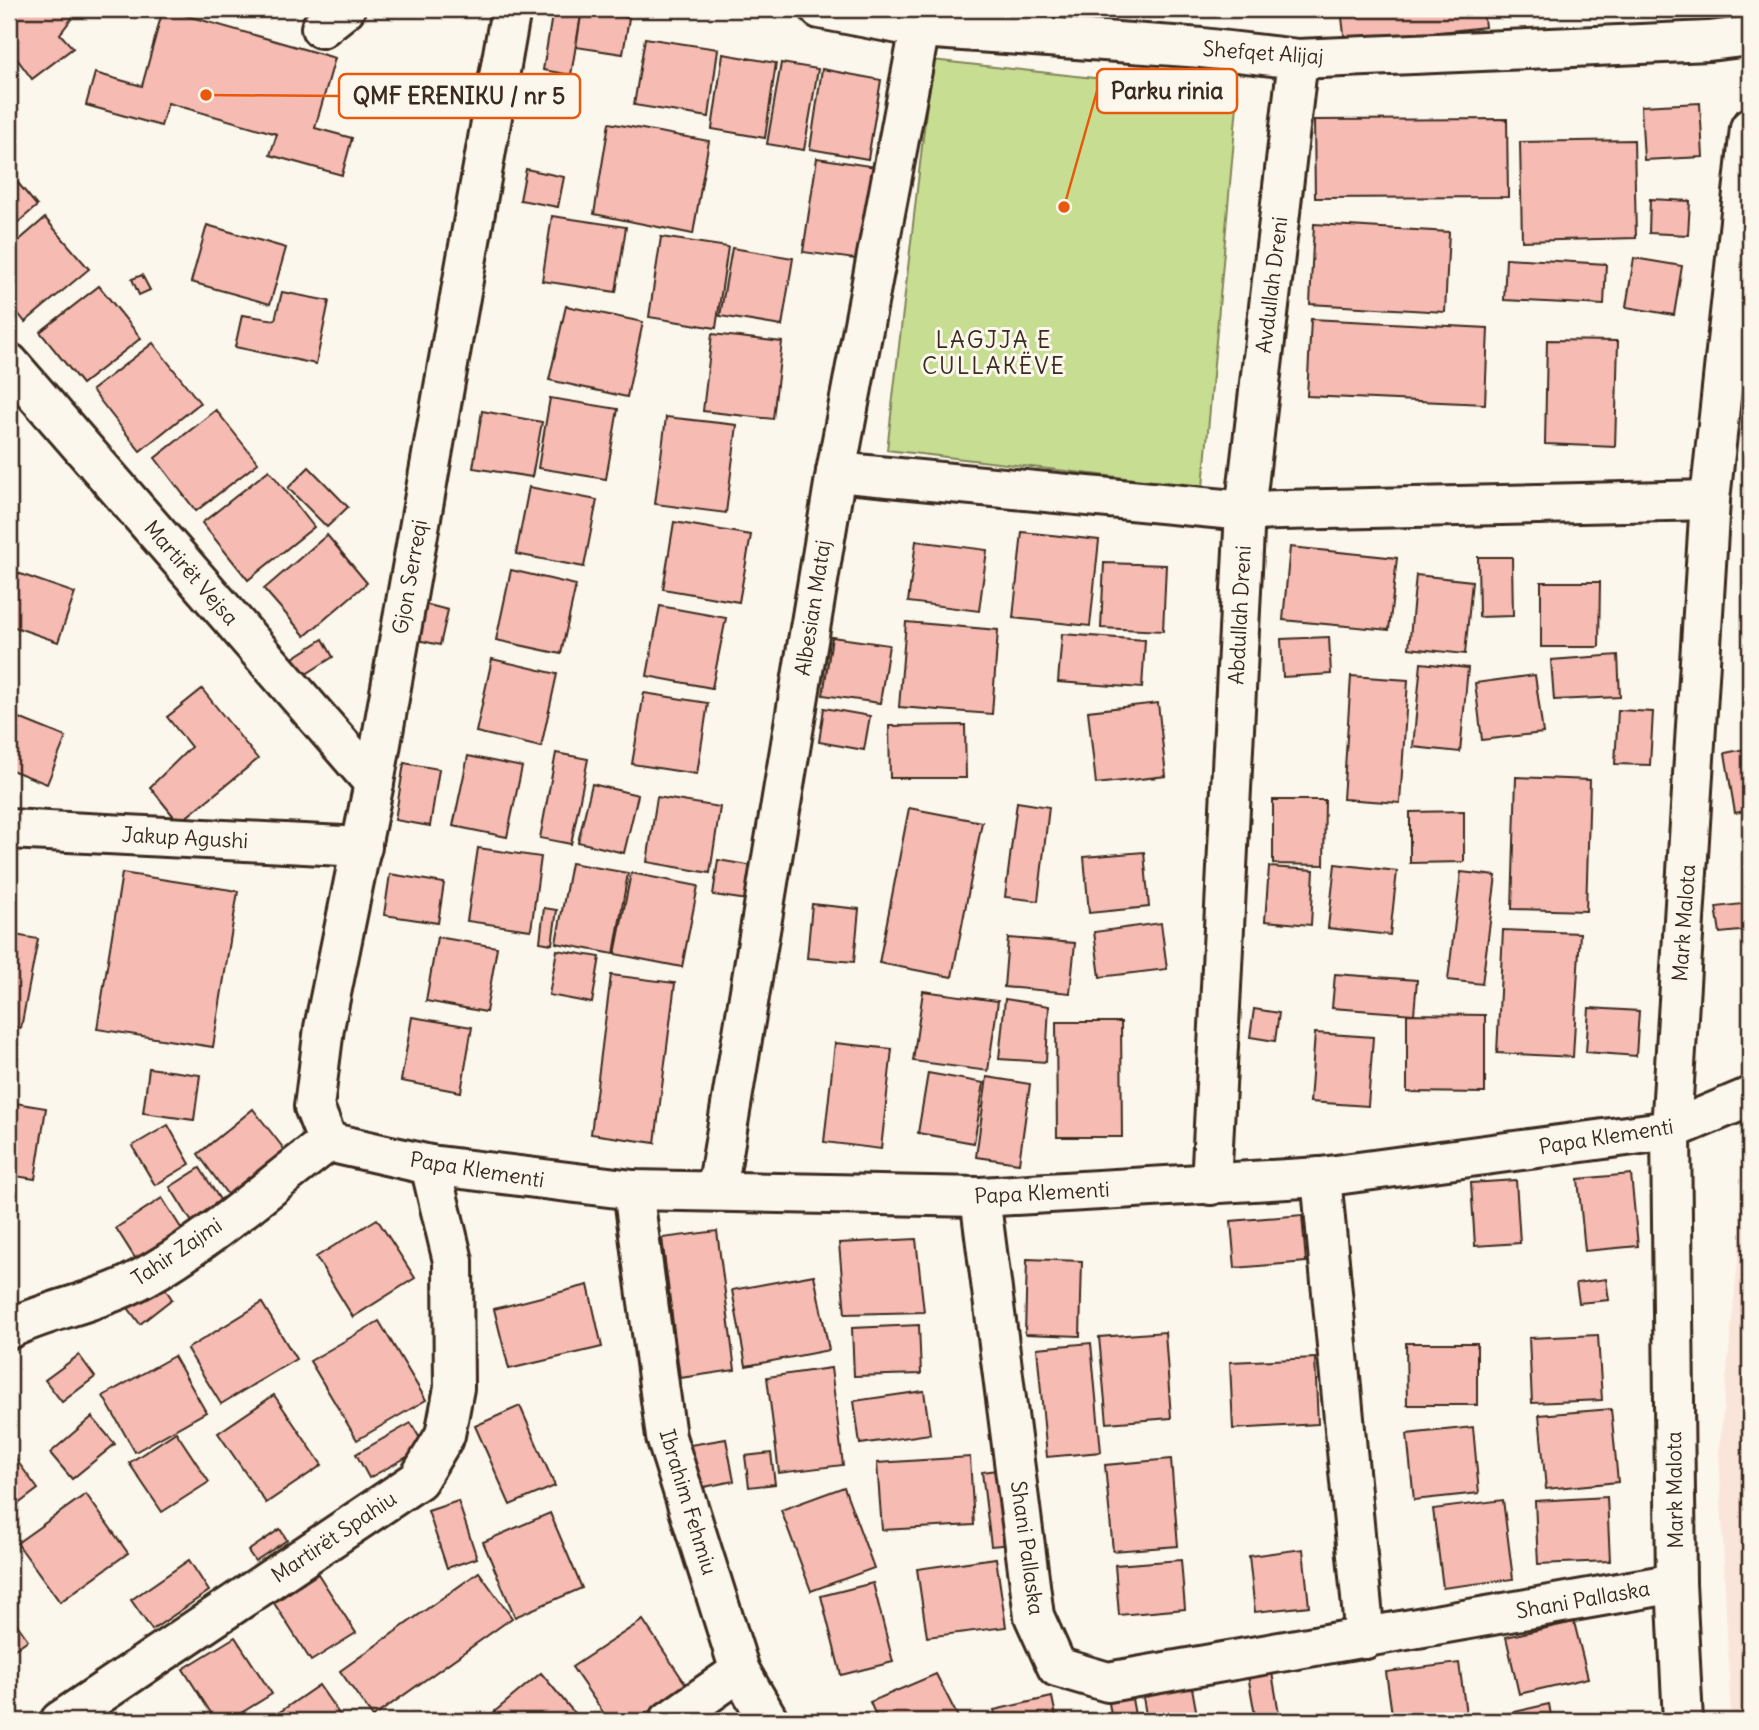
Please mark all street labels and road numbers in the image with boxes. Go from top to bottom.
street label: Shefqet Alijaj [1202,35,1324,70]
street label: Avdullah Dreni [1250,215,1293,355]
street label: Martirët Vejsa [138,515,244,631]
street label: Gjon Serreqi [386,517,433,636]
street label: Albesian Mataj [788,538,837,678]
street label: Abdullah Dreni [1222,545,1257,685]
street label: Jakup Agushi [121,821,249,854]
street label: Mark Malota [1666,863,1701,982]
street label: Papa Klementi [1537,1113,1675,1160]
street label: Papa Klementi [408,1146,546,1193]
street label: Papa Klementi [974,1175,1110,1210]
street label: Tahir Zajmi [126,1211,227,1292]
street label: Ibrahim Fehmiu [654,1426,723,1578]
street label: Mark Malota [1660,1431,1689,1549]
street label: Shani Pallaska [1005,1479,1050,1617]
street label: Martirët Spahiu [266,1485,401,1588]
street label: Shani Pallaska [1514,1574,1652,1625]

